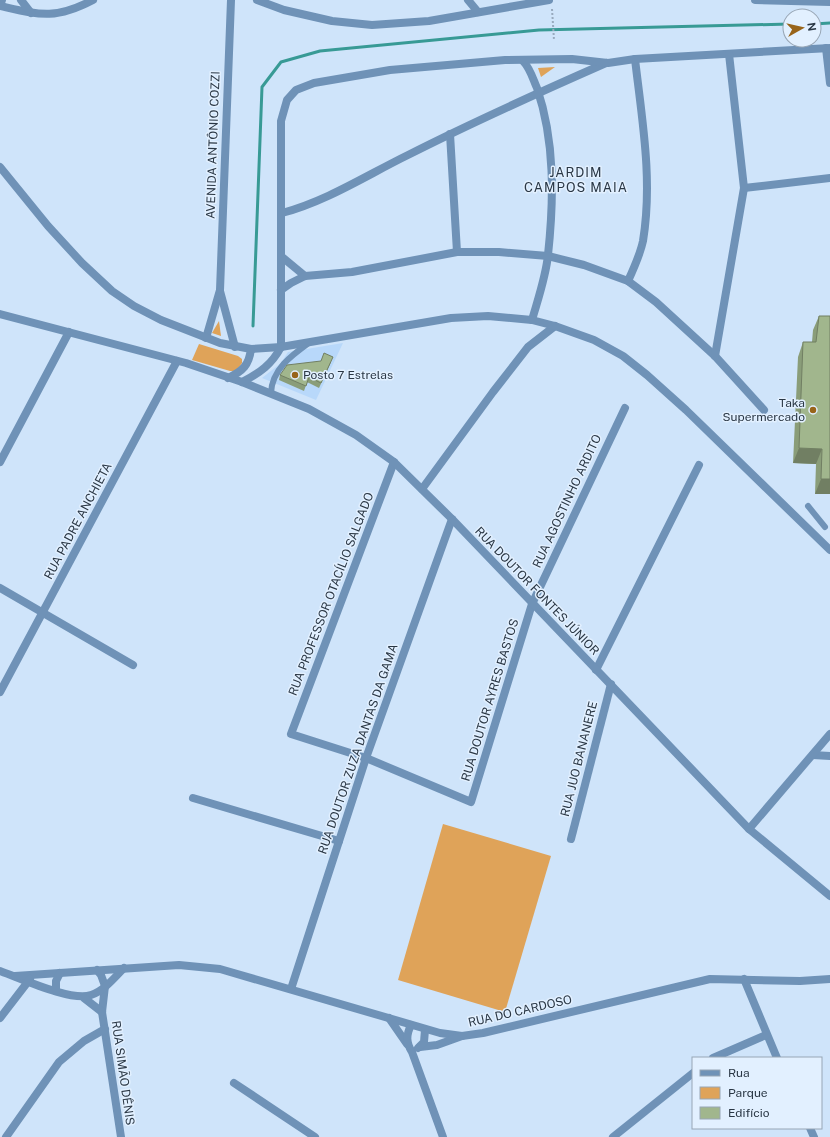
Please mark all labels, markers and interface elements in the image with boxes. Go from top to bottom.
north arrow [782,8,822,48]
text: N [805,22,818,32]
street label: AVENIDA ANTÔNIO COZZI [203,71,223,219]
district label: JARDIM CAMPOS MAIA [524,165,628,195]
place label: Posto 7 Estrelas [303,368,393,382]
marker: Posto 7 Estrelas [290,370,300,380]
place label: Taka Supermercado [722,396,805,424]
marker: Taka Supermercado [808,405,818,415]
street label: RUA AGOSTINHO ARDITO [530,432,604,570]
street label: RUA PADRE ANCHIETA [41,460,115,582]
street label: RUA PROFESSOR OTACÍLIO SALGADO [286,490,376,698]
street label: RUA DOUTOR FONTES JÚNIOR [472,524,602,658]
street label: RUA DOUTOR AYRES BASTOS [459,617,521,783]
street label: RUA DOUTOR ZUZA DANTAS DA GAMA [315,641,401,856]
street label: RUA JUO BANANERE [558,700,600,818]
street label: RUA DO CARDOSO [467,992,573,1030]
street label: RUA SIMÃO DÊNIS [109,1020,137,1126]
legend [692,1057,822,1129]
text: Rua [728,1066,750,1080]
text: Parque [728,1086,768,1100]
text: Edifício [728,1106,770,1120]

